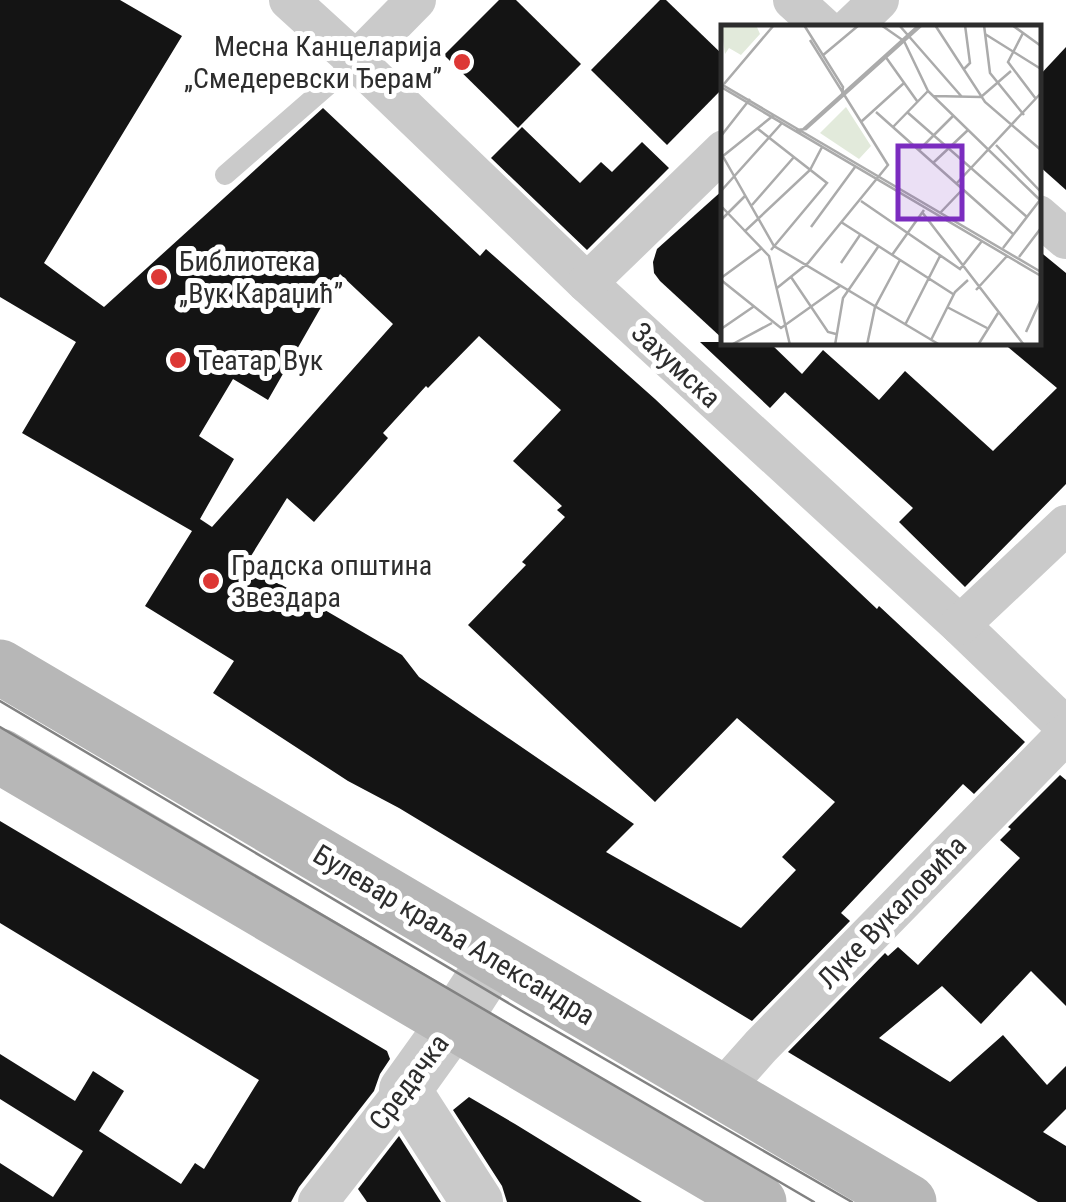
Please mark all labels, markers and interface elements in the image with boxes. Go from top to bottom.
inset map [721,25,1041,345]
place label: Месна Канцеларија „Смедеревски Ђерам” [184,30,442,95]
marker: Месна Канцеларија „Смедеревски Ђерам” [451,51,473,73]
place label: Библиотека „Вук Караџић” [179,245,343,310]
marker: Библиотека „Вук Караџић” [148,266,170,288]
street label: Захумска [625,316,727,414]
place label: Театар Вук [198,344,323,377]
marker: Театар Вук [167,349,189,371]
place label: Градска општина Звездара [231,549,432,614]
marker: Градска општина Звездара [200,570,222,592]
street label: Луке Вукаловића [811,829,973,995]
street label: Булевар краља Александра [307,838,601,1032]
street label: Средачка [362,1028,456,1136]

